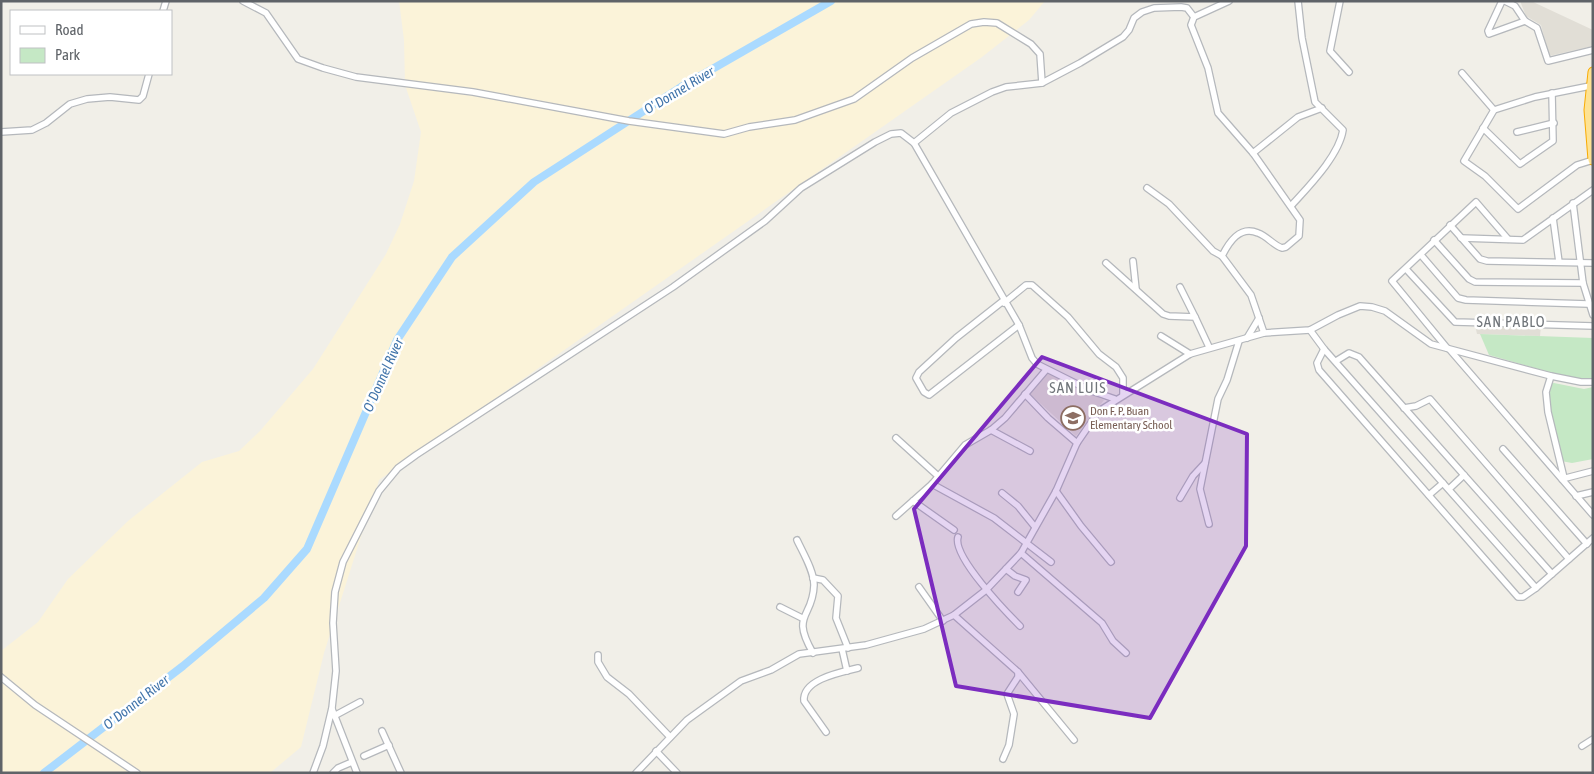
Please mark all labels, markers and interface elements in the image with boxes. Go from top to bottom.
legend [10,10,172,75]
text: Road [55,21,84,38]
text: Park [55,46,80,63]
water label: O' Donnel River [641,62,718,117]
district label: SAN PABLO [1476,313,1546,330]
water label: O' Donnel River [360,335,407,414]
district label: SAN LUIS [1049,379,1107,396]
place label: Don F. P. Buan Elementary School [1090,404,1173,432]
school or university icon: Don F. P. Buan Elementary School [1060,405,1086,431]
water label: O' Donnel River [100,671,173,733]

